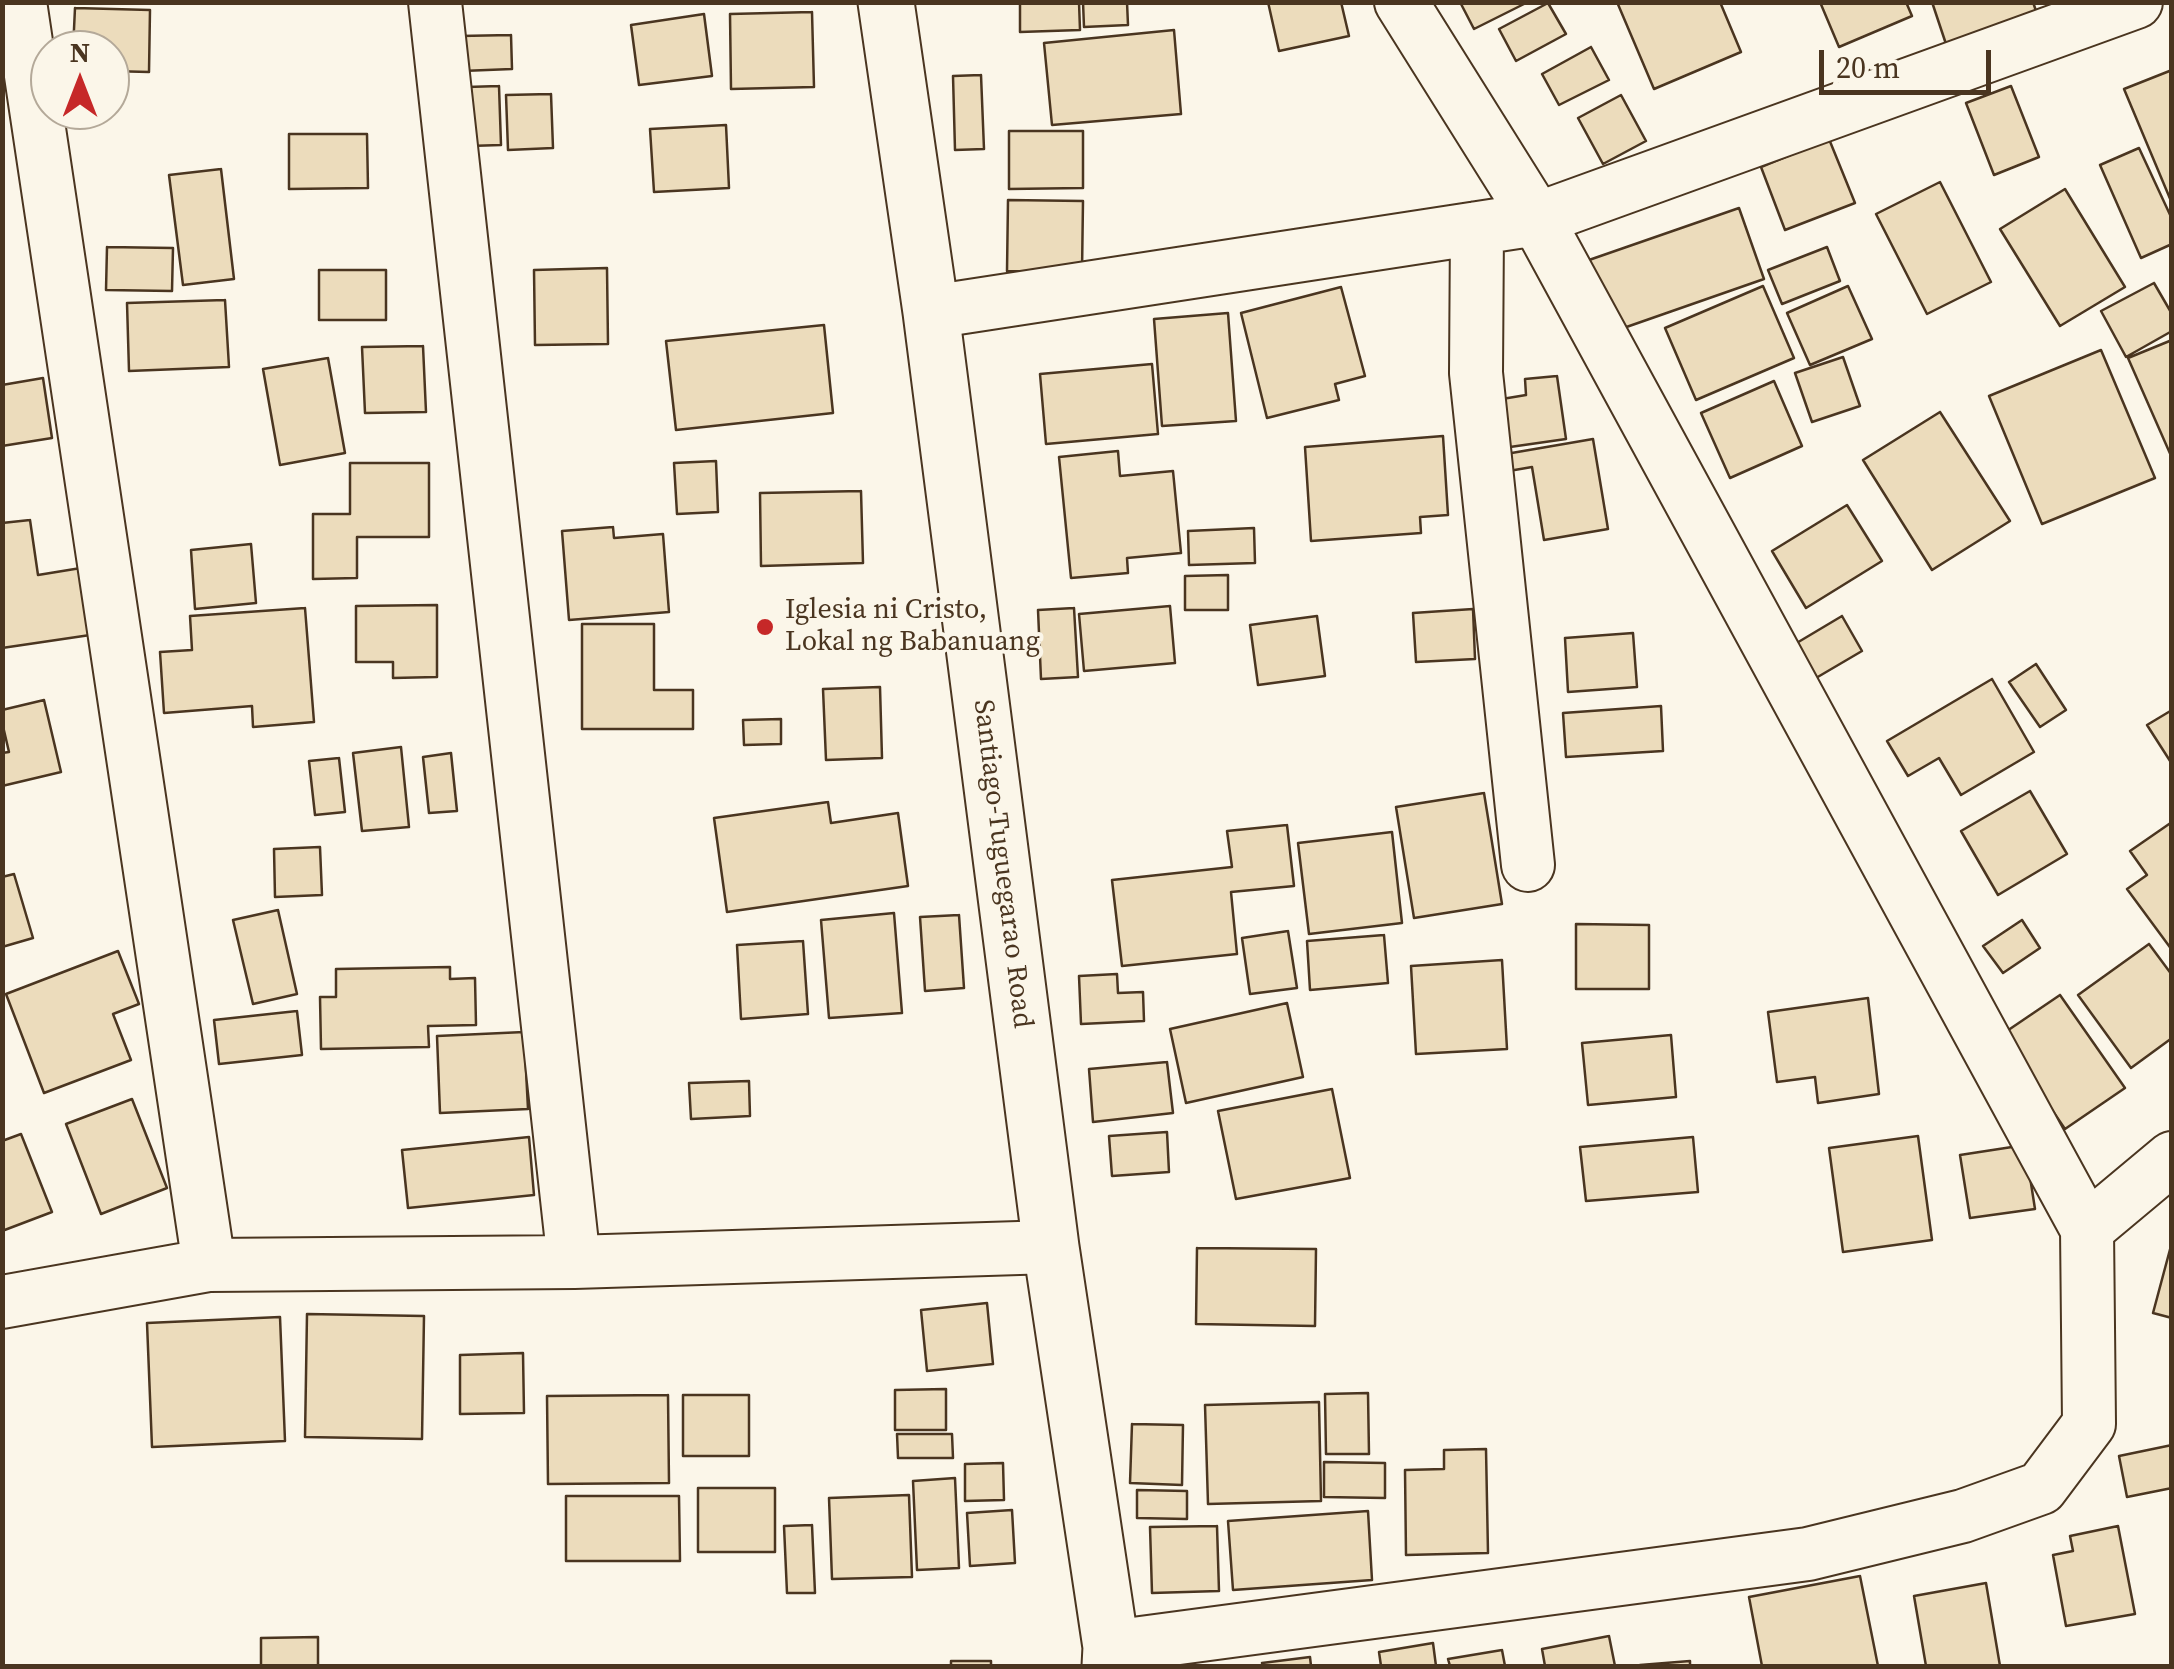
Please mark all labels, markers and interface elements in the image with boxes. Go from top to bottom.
north arrow [30,30,130,130]
scale bar [1824,30,1996,92]
text: N [70,33,90,71]
text: 20 m [1836,47,1900,88]
place label: Iglesia ni Cristo, Lokal ng Babanuang [785,594,1040,660]
marker: Iglesia ni Cristo, Lokal ng Babanuang [754,616,776,638]
street label: Santiago-Tuguegarao Road [965,698,1039,1030]

